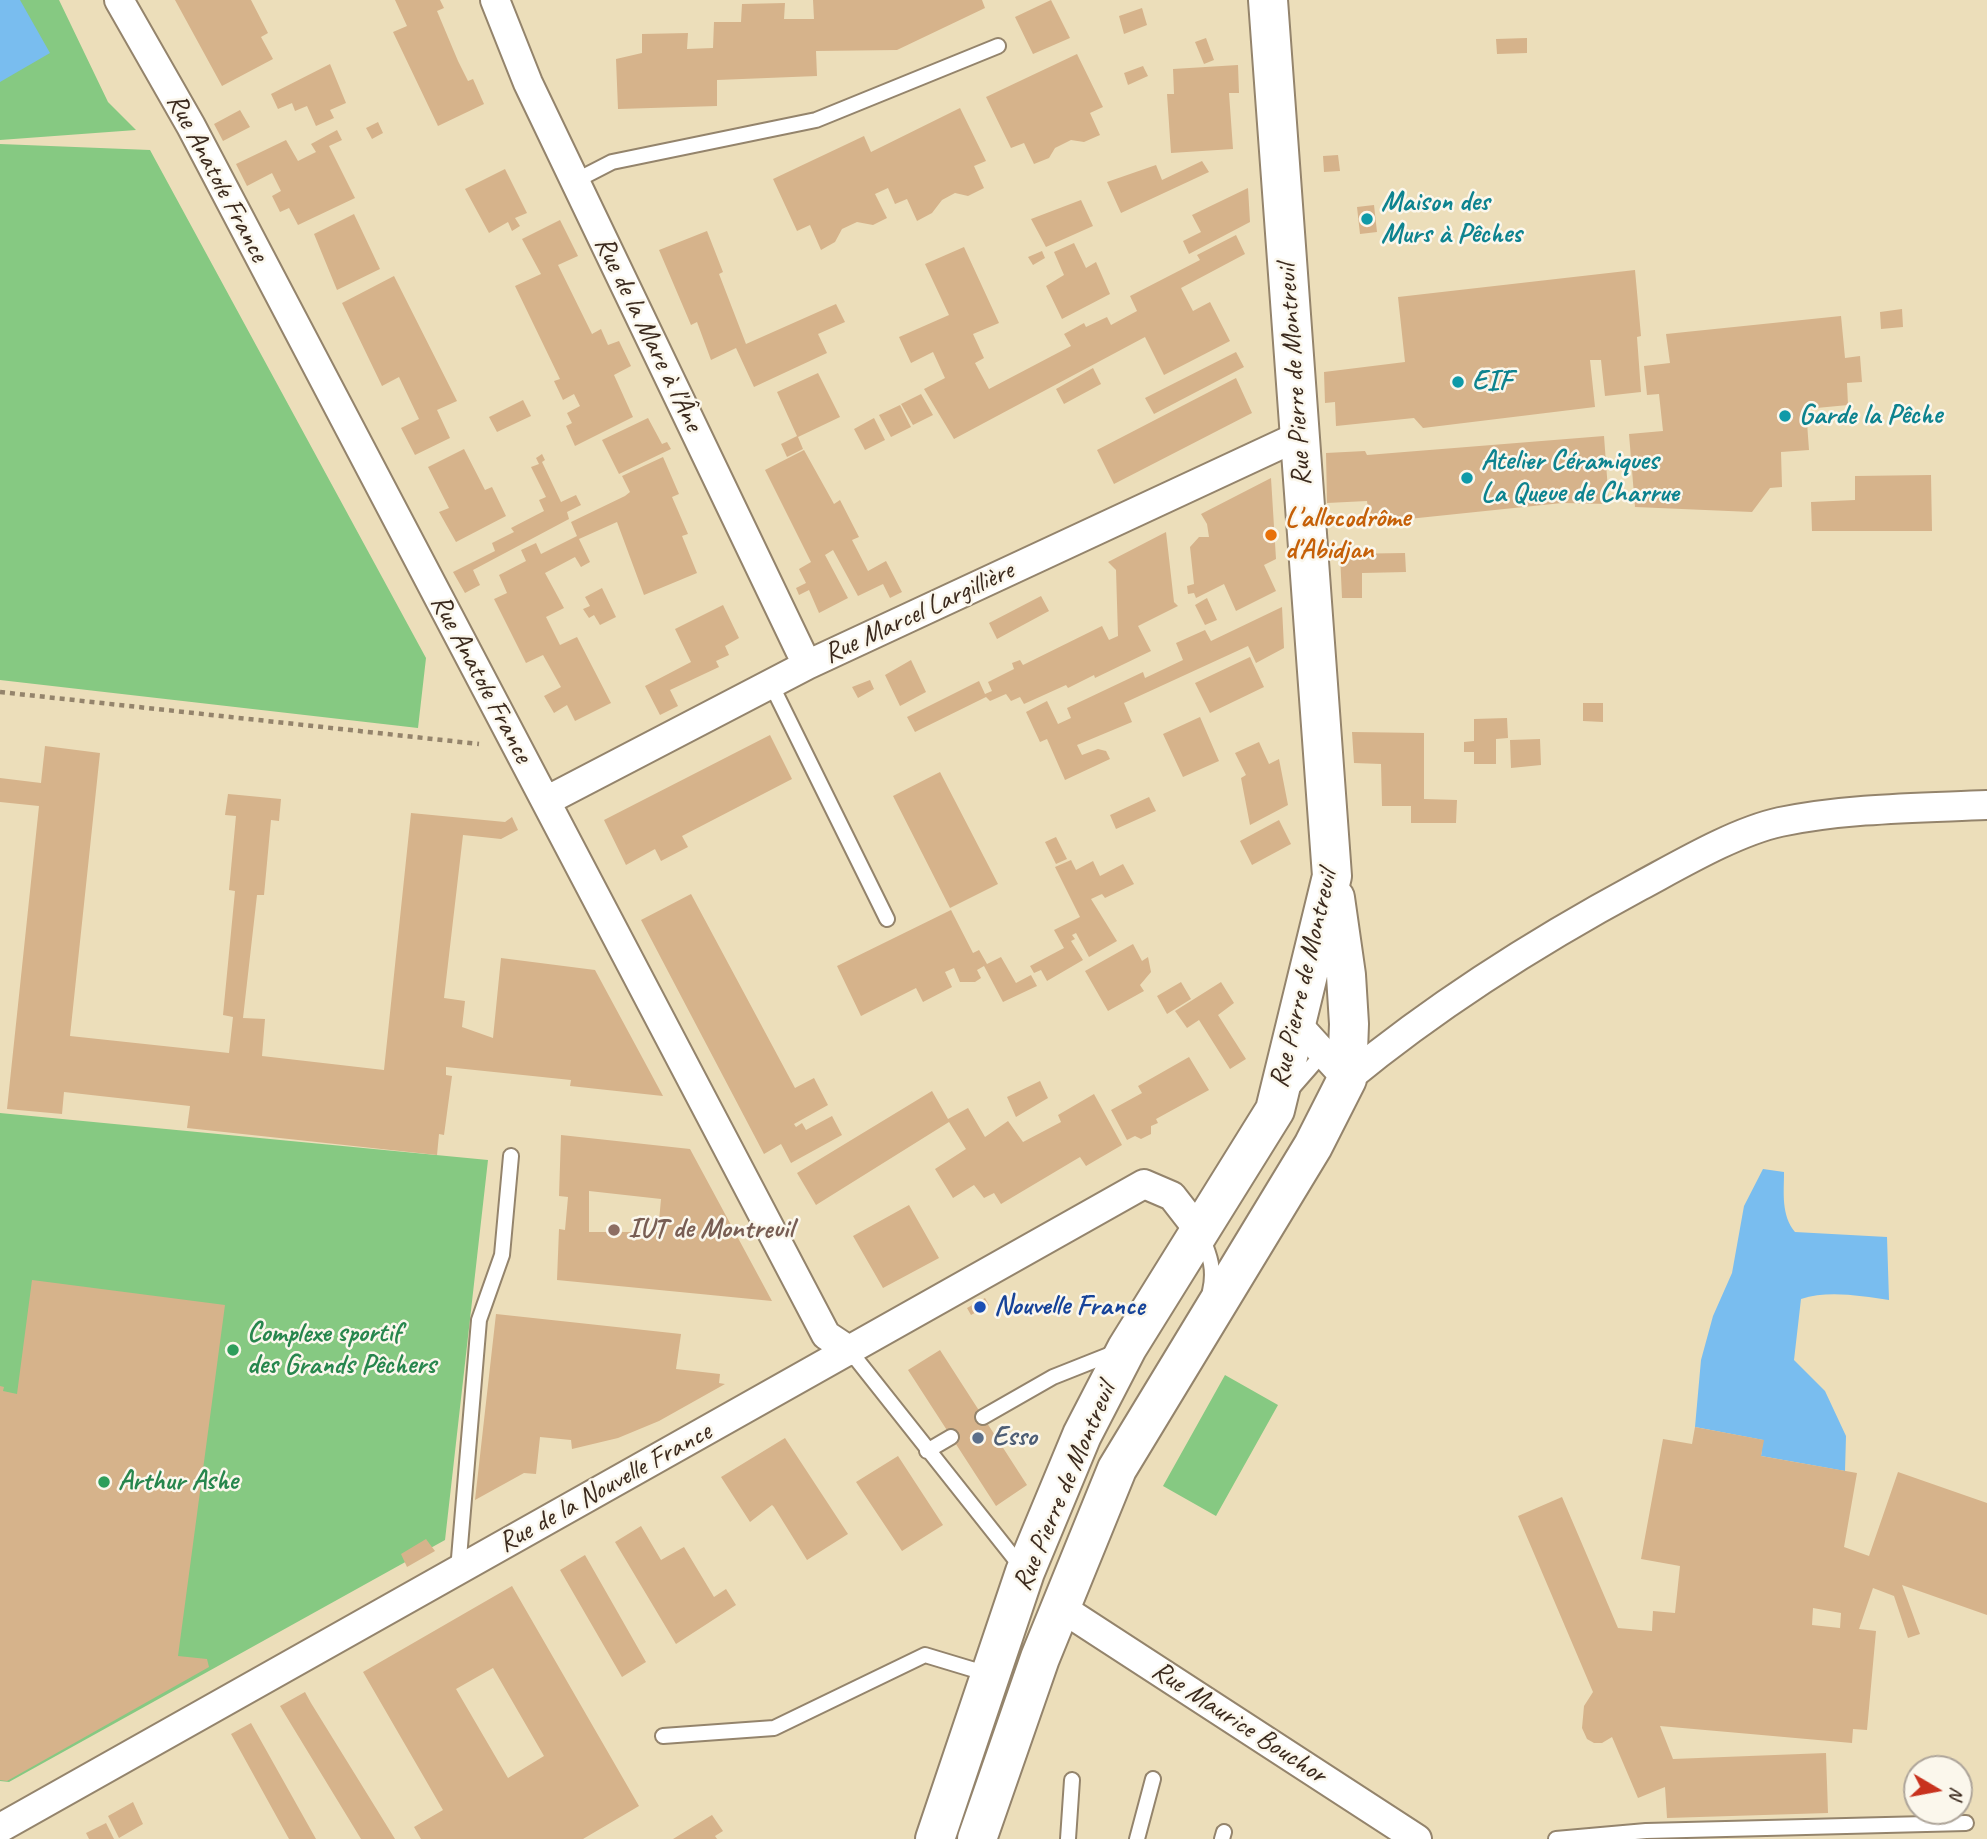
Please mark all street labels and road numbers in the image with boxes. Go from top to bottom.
street label: Rue Anatole France [159,88,275,268]
street label: Rue de la Mare à l'Âne [586,231,710,437]
street label: Rue Pierre de Montreuil [1270,263,1320,487]
street label: Rue Marcel Largillière [819,554,1019,672]
street label: Rue Anatole France [423,589,539,769]
street label: Rue Pierre de Montreuil [1263,867,1345,1091]
street label: Rue Pierre de Montreuil [1006,1378,1124,1596]
street label: Rue de la Nouvelle France [493,1415,717,1561]
street label: Rue Maurice Bouchor [1145,1654,1333,1792]

